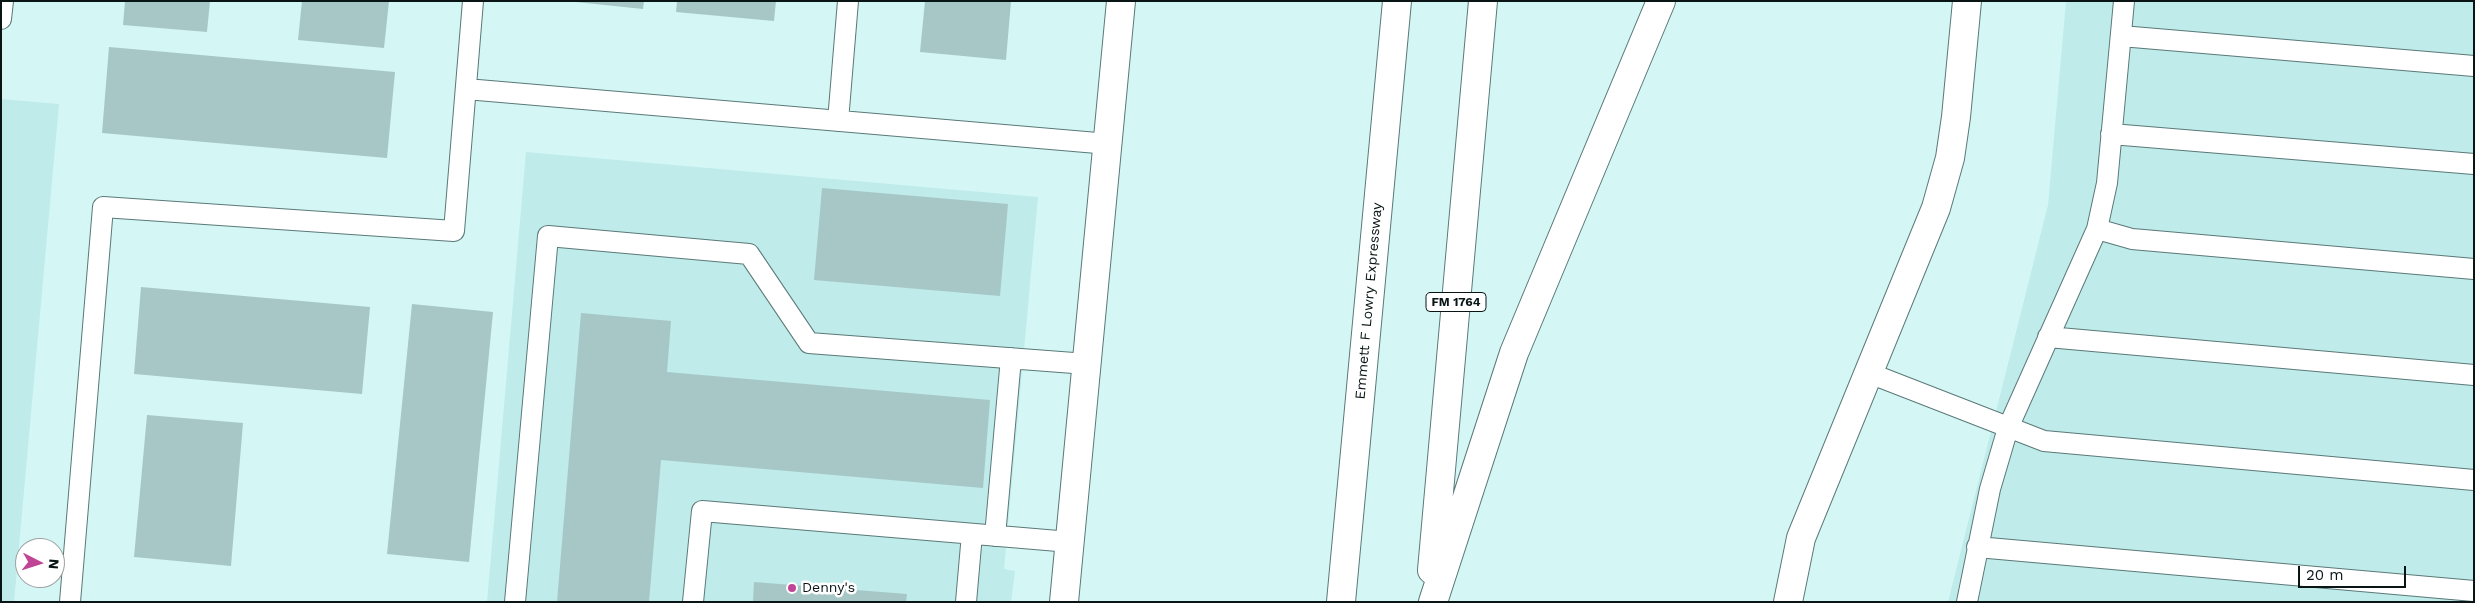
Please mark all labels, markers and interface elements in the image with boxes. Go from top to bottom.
street label: Emmett F Lowry Expressway [1352,202,1386,400]
road number: FM 1764 [1426,292,1486,312]
north arrow [15,538,65,588]
scale bar [2300,556,2408,588]
text: N [46,558,62,570]
text: 20 m [2306,566,2344,584]
place label: Denny's [802,580,855,596]
marker: Denny's [786,582,798,594]

